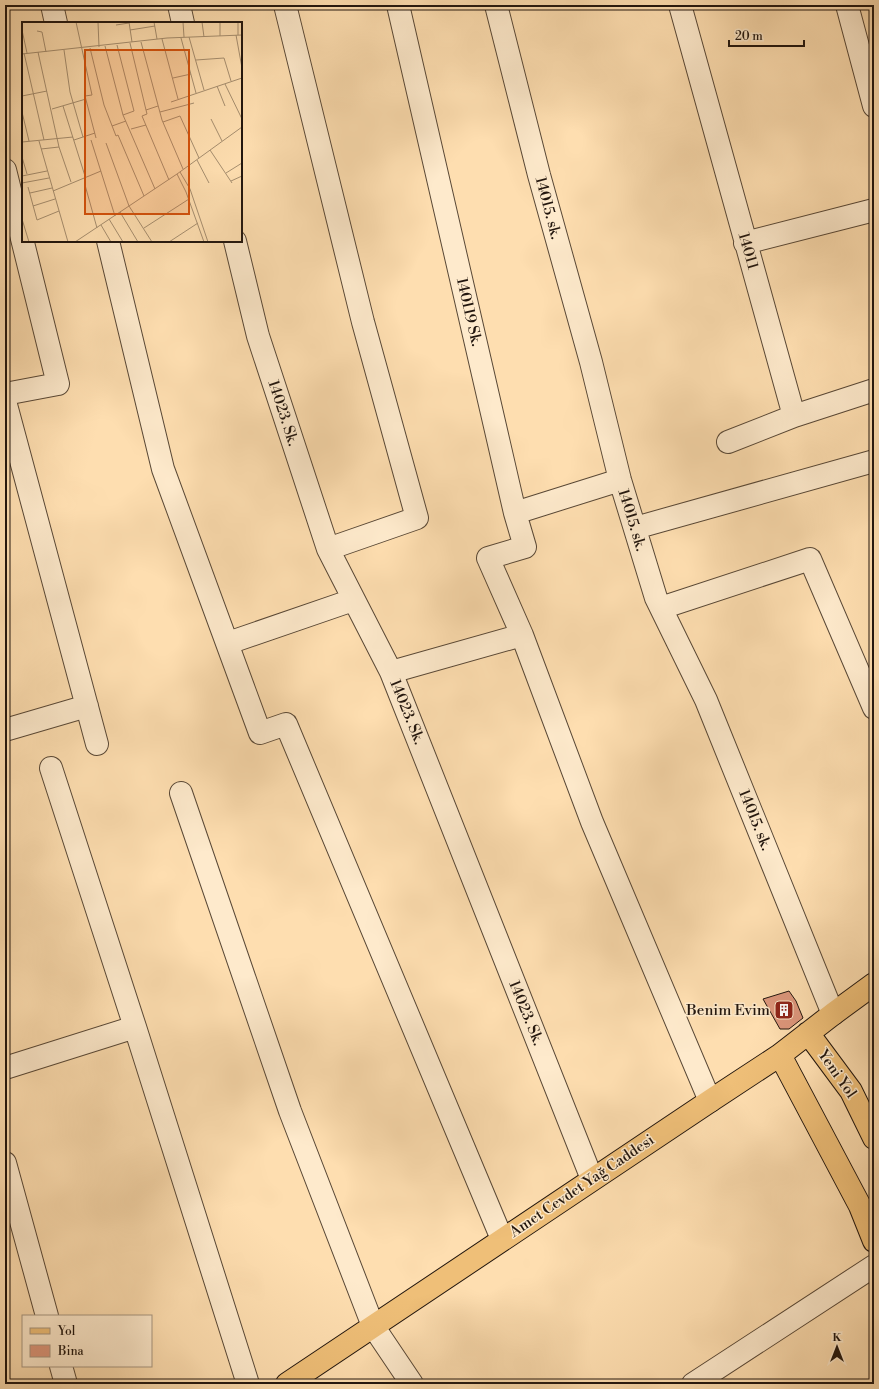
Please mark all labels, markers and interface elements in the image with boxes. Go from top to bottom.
inset map [22,22,242,242]
scale bar [729,22,804,48]
text: 20 m [735,29,763,44]
street label: 14015. sk. [531,175,565,241]
street label: 14011 [734,230,762,272]
street label: 140119 Sk. [452,276,486,348]
street label: 14023. Sk. [263,378,303,448]
street label: 14015. sk. [614,487,650,553]
street label: 14023. Sk. [385,677,429,747]
street label: 14015. sk. [734,787,776,853]
street label: 14023. Sk. [504,978,548,1048]
building icon: Benim Evim [773,999,795,1021]
place label: Benim Evim [685,1001,770,1020]
street label: Yeni Yol [813,1045,861,1102]
street label: Amet Cevdet Yağ Caddesi [505,1130,658,1242]
legend [22,1315,152,1367]
text: Yol [57,1324,76,1339]
north arrow [817,1327,857,1367]
text: K [833,1331,843,1345]
text: Bina [57,1344,85,1359]

